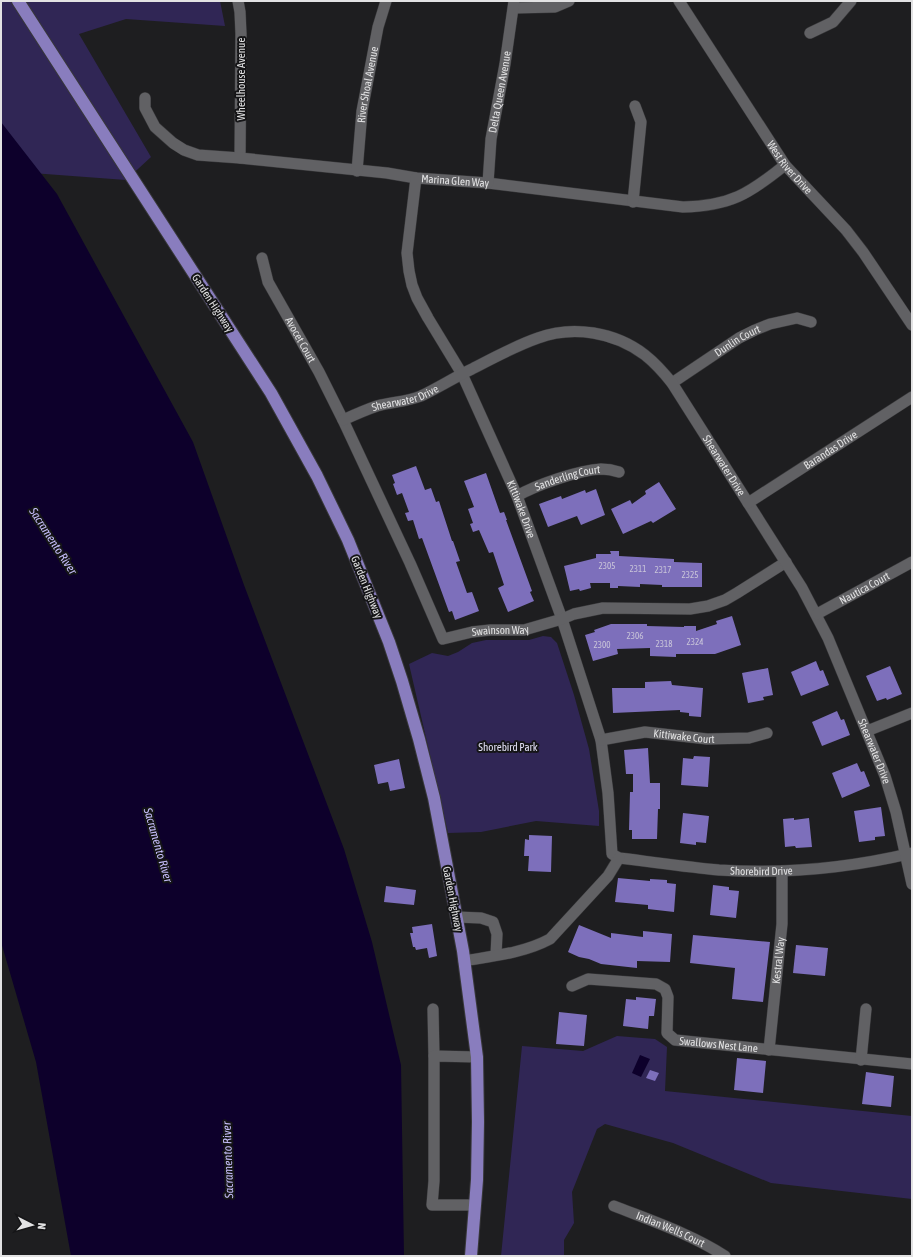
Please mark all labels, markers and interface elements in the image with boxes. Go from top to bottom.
street label: Wheelhouse Avenue [235,38,247,120]
street label: River Shoal Avenue [355,46,380,123]
street label: Delta Queen Avenue [486,50,513,134]
street label: West River Drive [765,138,815,196]
street label: Marina Glen Way [421,172,490,189]
street label: Garden Highway [190,272,236,334]
street label: Avocet Court [283,315,318,365]
street label: Dunlin Court [712,323,762,359]
street label: Shearwater Drive [370,382,440,413]
street label: Barandas Drive [801,428,859,471]
street label: Shearwater Drive [701,433,748,498]
street label: Sanderling Court [533,463,601,493]
street label: Kittiwake Drive [505,478,538,540]
water label: Sacramento River [26,504,80,577]
street label: Garden Highway [349,554,385,620]
house number: 2305 [599,561,615,571]
house number: 2311 [630,564,646,574]
house number: 2317 [655,565,671,575]
house number: 2325 [682,570,698,580]
street label: Nautica Court [837,570,891,607]
street label: Swainson Way [471,623,531,638]
house number: 2306 [627,631,643,641]
house number: 2324 [687,637,703,647]
house number: 2318 [656,639,672,649]
house number: 2300 [594,640,610,650]
street label: Shearwater Drive [856,717,893,785]
street label: Kittiwake Court [653,727,715,745]
park label: Shorebird Park [478,741,538,753]
water label: Sacramento River [140,805,175,884]
street label: Shorebird Drive [730,864,793,877]
street label: Garden Highway [441,865,465,933]
street label: Kestral Way [770,936,787,985]
street label: Swallows Nest Lane [679,1034,758,1054]
water label: Sacramento River [220,1121,236,1200]
north arrow [12,1205,52,1245]
street label: Indian Wells Court [634,1209,707,1249]
text: N [36,1222,48,1230]

